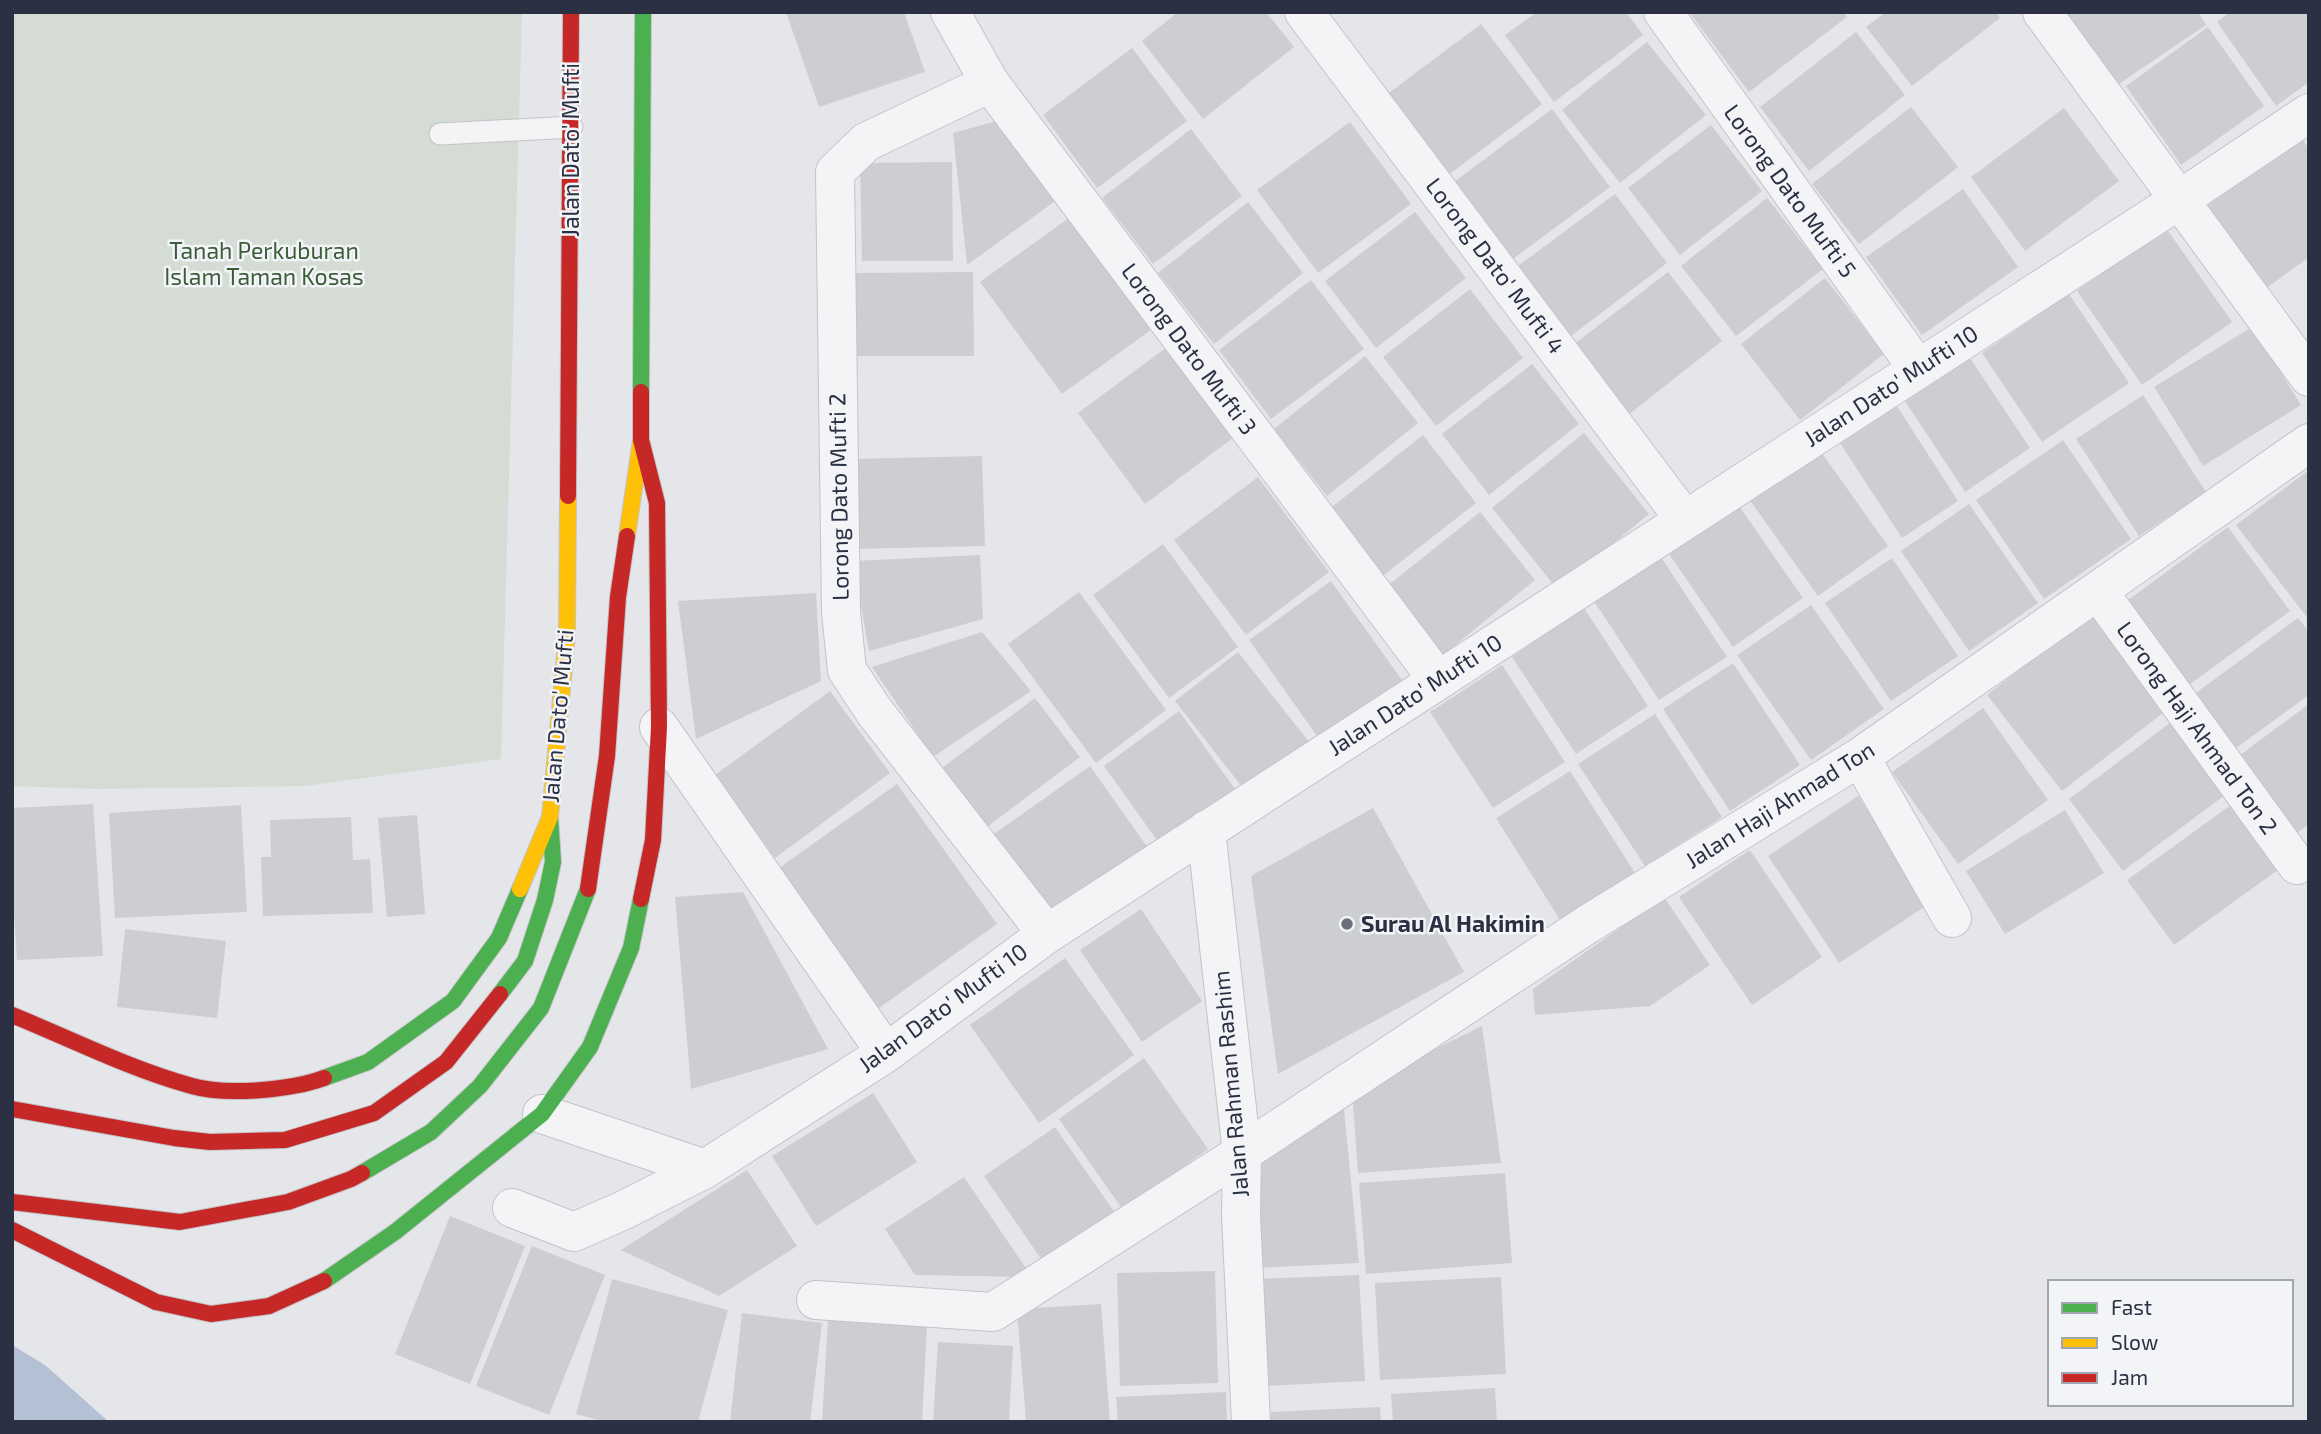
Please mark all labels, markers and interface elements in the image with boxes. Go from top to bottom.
street label: Jalan Dato' Mufti [556,63,584,237]
street label: Lorong Dato Mufti 5 [1719,98,1863,282]
street label: Lorong Dato' Mufti 4 [1421,172,1571,359]
park label: Tanah Perkuburan Islam Taman Kosas [164,236,364,290]
street label: Lorong Dato Mufti 3 [1116,257,1263,440]
street label: Jalan Dato' Mufti 10 [1798,318,1983,452]
street label: Lorong Dato Mufti 2 [822,393,854,601]
street label: Lorong Haji Ahmad Ton 2 [2111,616,2284,839]
street label: Jalan Dato' Mufti 10 [1322,627,1507,761]
street label: Jalan Dato' Mufti [535,628,579,804]
street label: Jalan Haji Ahmad Ton [1680,735,1879,874]
place label: Surau Al Hakimin [1361,909,1545,937]
marker: Surau Al Hakimin [1339,916,1355,932]
street label: Jalan Dato' Mufti 10 [852,936,1032,1078]
street label: Jalan Rahman Rashim [1206,969,1254,1199]
legend [2048,1280,2293,1406]
text: Fast [2111,1294,2152,1319]
text: Slow [2111,1329,2158,1354]
text: Jam [2111,1364,2148,1389]

